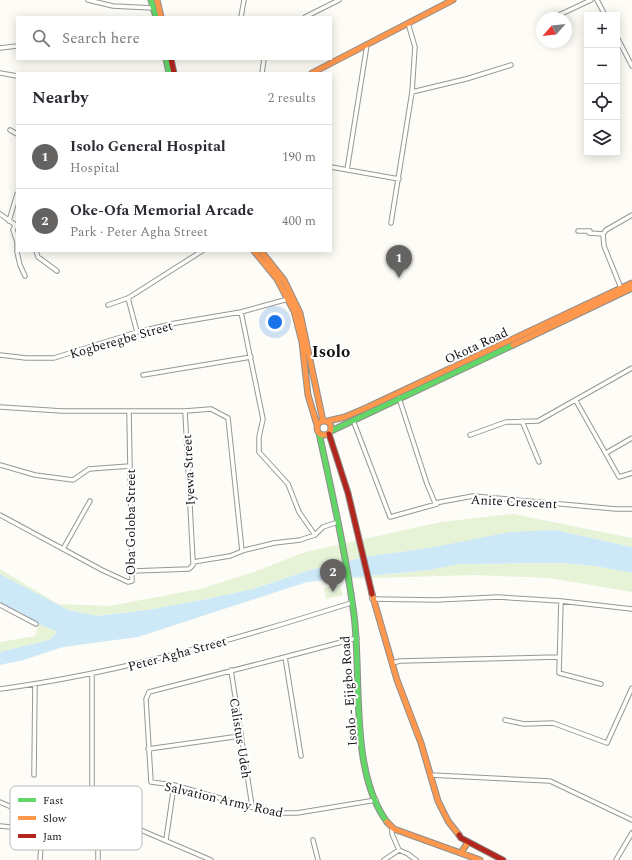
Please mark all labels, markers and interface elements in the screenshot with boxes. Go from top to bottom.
north arrow [536,12,572,48]
map controls [584,12,620,156]
button: + [584,12,620,48]
search box [16,16,332,60]
icon: search [30,27,52,49]
text: Search here [62,27,140,50]
button: − [584,48,620,84]
button: locate [584,84,620,120]
text: Nearby [32,85,88,111]
text: 2 results [268,88,316,108]
button: layers [584,120,620,156]
text: Isolo General Hospital [70,135,226,158]
text: 1 [41,147,49,167]
text: 190 m [282,147,316,167]
text: Hospital [70,158,119,178]
text: Oke-Ofa Memorial Arcade [70,199,254,222]
text: 2 [41,211,49,231]
text: 400 m [282,211,316,231]
text: Park · Peter Agha Street [70,222,208,242]
pin: 1 [386,245,412,278]
your location [265,312,285,332]
street label: Kogberegbe Street [67,316,176,364]
street label: Okota Road [441,322,511,369]
district label: Isolo [312,339,350,365]
street label: Iyewa Street [177,434,201,506]
street label: Oba Goloba Street [121,468,141,575]
street label: Anite Crescent [470,490,558,514]
pin: 2 [320,559,346,592]
street label: Peter Agha Street [126,631,229,677]
street label: Isolo - Ejigbo Road [335,635,363,747]
street label: Calistus Udeh [224,696,256,780]
street label: Salvation Army Road [163,777,285,823]
legend [10,786,142,850]
text: Fast [43,792,64,809]
text: Slow [43,810,67,827]
text: Jam [43,828,62,845]

